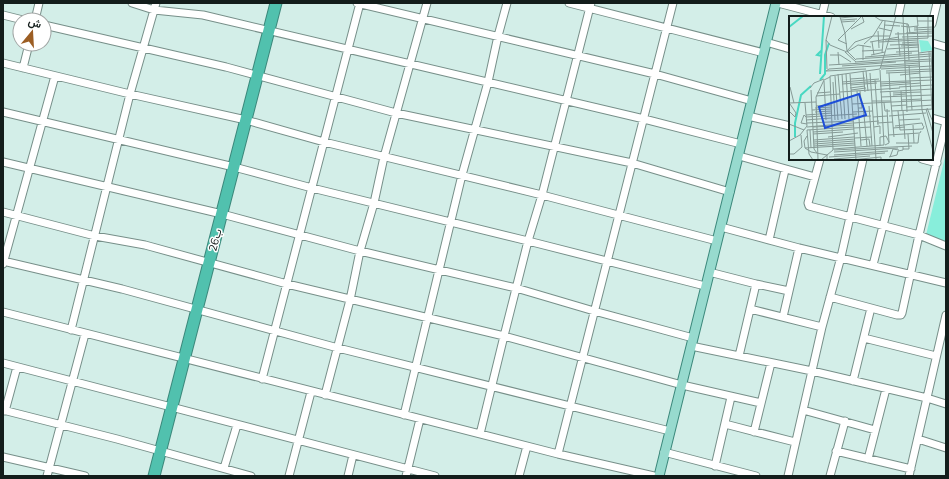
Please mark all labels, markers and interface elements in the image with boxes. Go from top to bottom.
north arrow [12,12,52,52]
text: ش [27,14,44,31]
inset map [789,16,933,160]
street label: 26ب [205,227,225,253]

